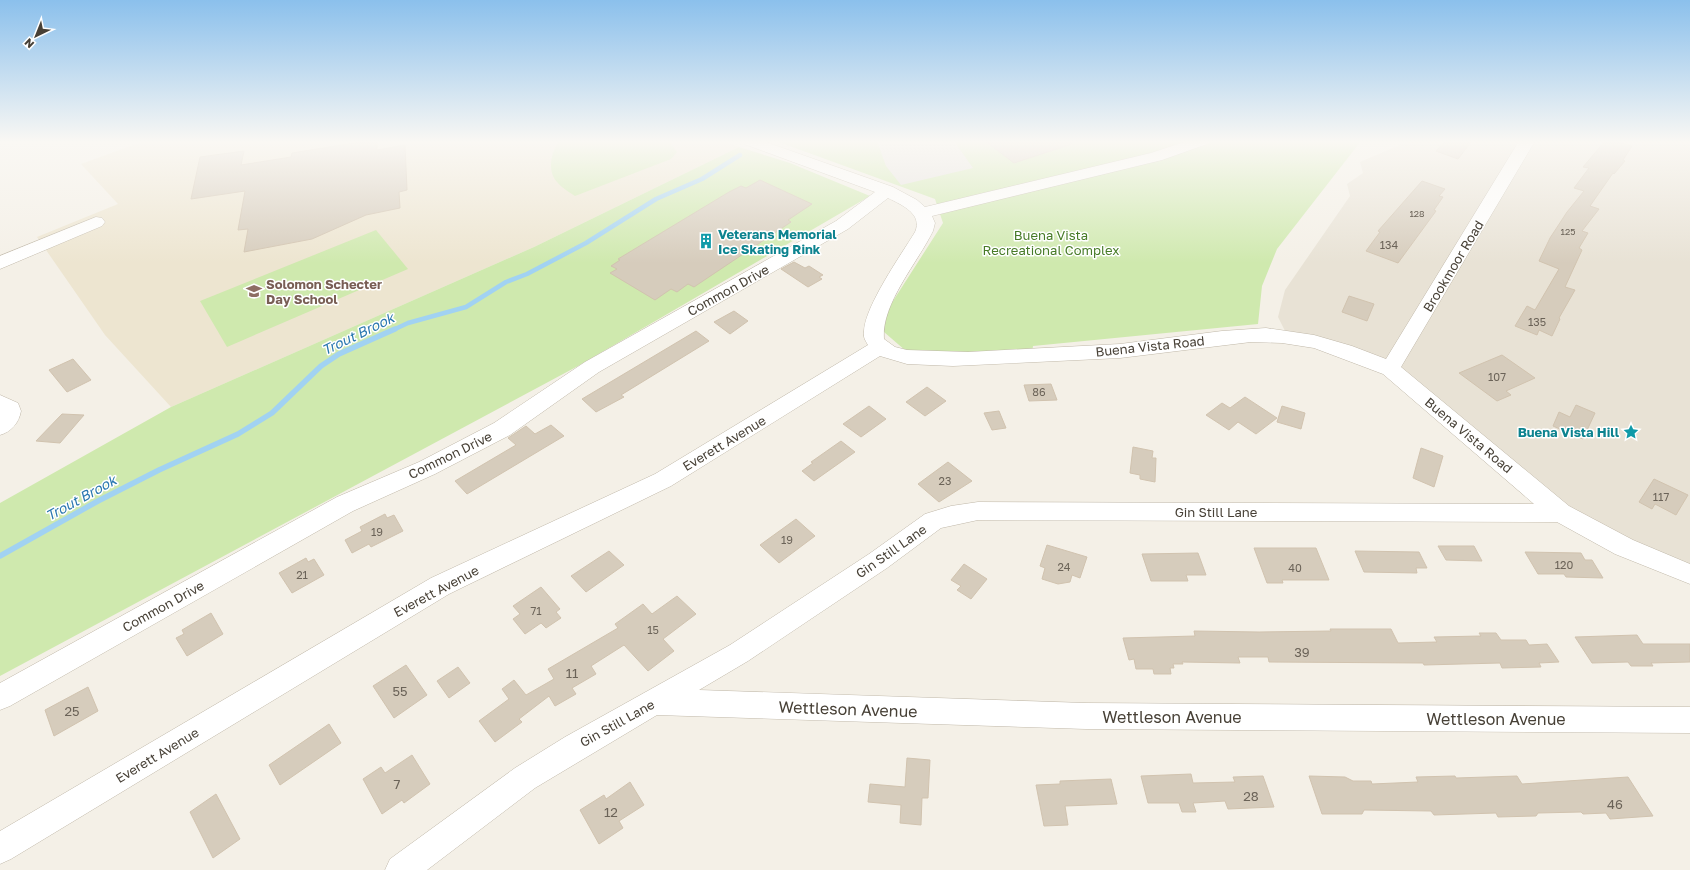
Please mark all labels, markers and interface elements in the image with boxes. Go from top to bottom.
north arrow [16,16,56,56]
text: N [21,36,36,51]
house number: 128 [1409,208,1425,219]
street label: Brookmoor Road [1419,217,1487,315]
place label: Veterans Memorial Ice Skating Rink [718,226,837,257]
house number: 125 [1561,226,1575,237]
park label: Buena Vista Recreational Complex [983,227,1119,258]
building icon: Veterans Memorial Ice Skating Rink [697,232,715,250]
house number: 134 [1380,238,1399,251]
street label: Common Drive [684,261,772,319]
place label: Solomon Schecter Day School [266,276,382,307]
school or university icon: Solomon Schecter Day School [245,282,263,300]
water label: Trout Brook [319,308,398,358]
house number: 135 [1528,315,1546,328]
street label: Buena Vista Road [1095,332,1205,360]
house number: 107 [1488,370,1506,383]
house number: 86 [1032,385,1046,398]
street label: Buena Vista Road [1422,394,1516,476]
street label: Everett Avenue [679,412,769,474]
place icon: Buena Vista Hill [1622,423,1640,441]
place label: Buena Vista Hill [1518,424,1620,440]
street label: Common Drive [406,428,494,482]
water label: Trout Brook [42,470,121,524]
house number: 23 [939,474,951,487]
house number: 117 [1653,490,1669,503]
street label: Gin Still Lane [1175,504,1257,520]
street label: Gin Still Lane [853,521,929,581]
house number: 19 [371,525,383,538]
house number: 19 [781,533,793,546]
house number: 120 [1555,558,1573,571]
house number: 24 [1057,560,1071,573]
house number: 40 [1288,561,1302,574]
street label: Everett Avenue [391,562,481,620]
house number: 21 [296,568,308,581]
street label: Common Drive [119,577,207,635]
house number: 71 [530,604,542,617]
house number: 15 [647,623,659,636]
house number: 39 [1294,644,1310,660]
house number: 11 [566,665,578,681]
house number: 55 [392,683,408,699]
street label: Gin Still Lane [577,696,657,750]
street label: Wettleson Avenue [778,697,918,721]
house number: 25 [64,703,80,719]
street label: Wettleson Avenue [1102,707,1242,727]
street label: Wettleson Avenue [1426,709,1566,729]
street label: Everett Avenue [112,724,202,786]
house number: 7 [394,776,401,792]
house number: 28 [1243,788,1259,804]
house number: 46 [1607,796,1623,812]
house number: 12 [604,804,618,820]

